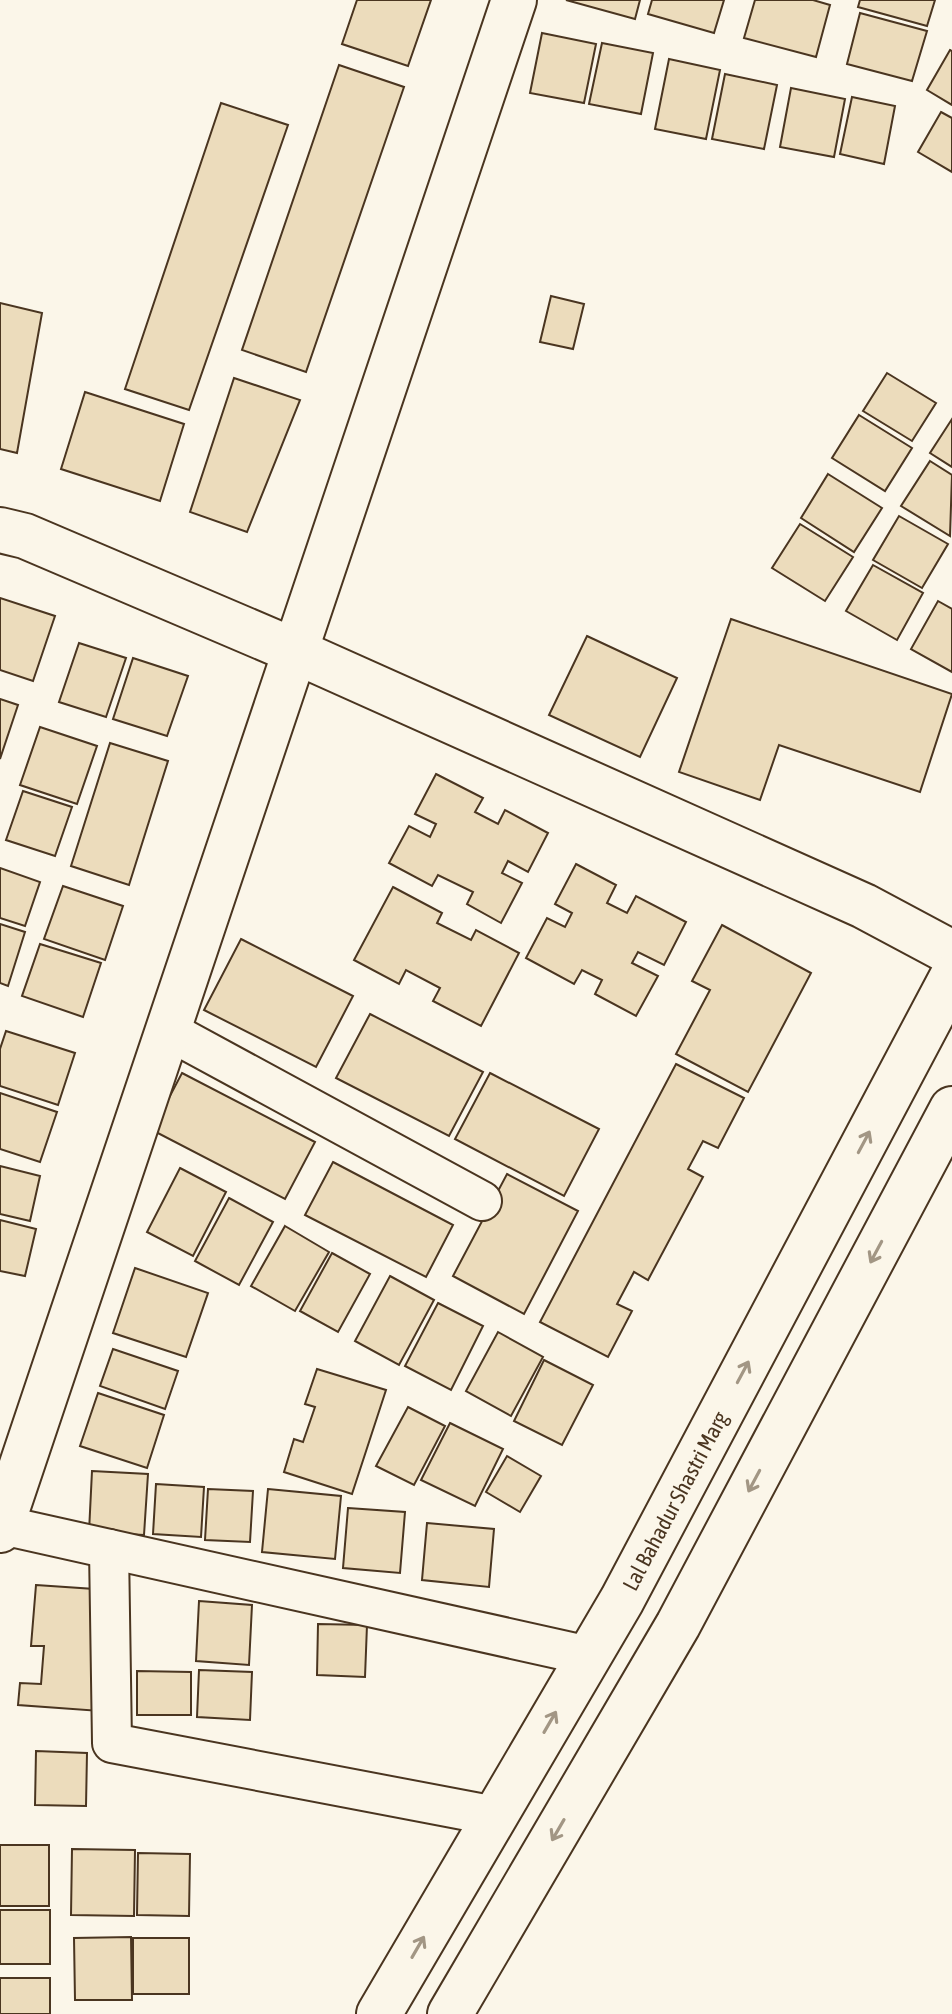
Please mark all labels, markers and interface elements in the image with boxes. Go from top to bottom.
one-way arrow [857,1131,873,1155]
one-way arrow [868,1239,884,1263]
one-way arrow [735,1361,751,1384]
street label: Lal Bahadur Shastri Marg [617,1407,733,1595]
one-way arrow [746,1469,762,1493]
one-way arrow [543,1711,558,1735]
one-way arrow [550,1818,566,1841]
one-way arrow [410,1936,426,1959]

